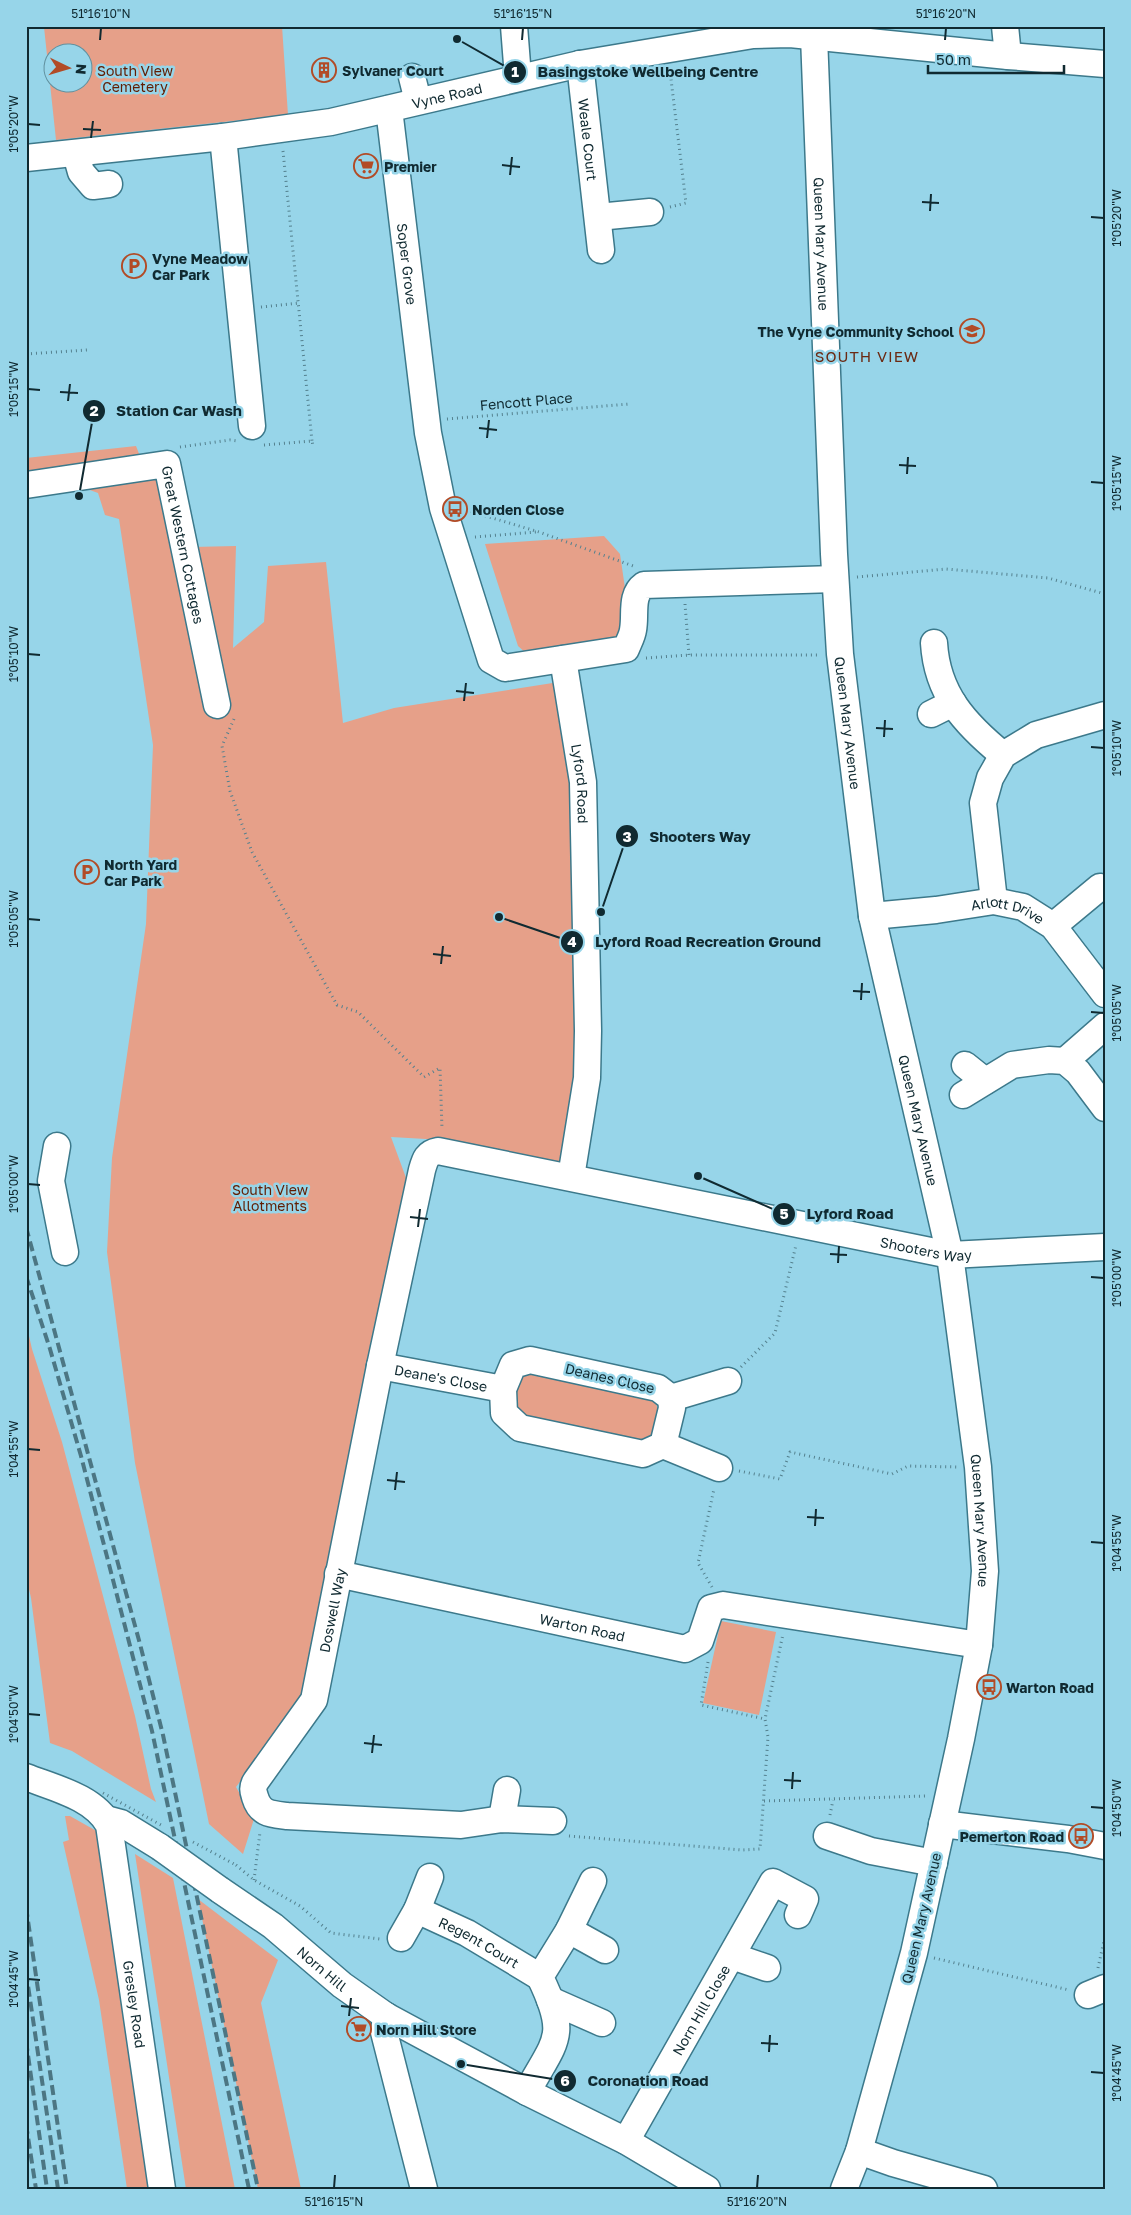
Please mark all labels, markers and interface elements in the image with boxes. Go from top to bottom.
text: 51°16'10"N [71,6,131,21]
text: 51°16'15"N [494,6,552,21]
text: 51°16'20"N [916,6,976,21]
north arrow [42,42,92,92]
scale bar [928,42,1065,74]
text: 50 m [936,50,971,68]
building icon: Sylvaner Court [311,57,337,83]
callout: Basingstoke Wellbeing Centre [503,57,769,87]
park label: South View Cemetery [97,62,173,95]
place label: Sylvaner Court [342,62,444,79]
text: 1 [511,62,519,80]
text: Basingstoke Wellbeing Centre [538,62,759,80]
text: N [73,63,90,75]
street label: Vyne Road [410,79,484,111]
text: 1°05'20"W [6,95,21,153]
street label: Weale Court [575,97,602,182]
supermarket icon: Premier [353,153,379,179]
place label: Premier [384,158,437,175]
street label: Queen Mary Avenue [811,177,833,311]
text: 1°05'20"W [1109,189,1124,247]
street label: Soper Grove [394,222,421,306]
place label: Vyne Meadow Car Park [152,250,248,283]
parking icon: Vyne Meadow Car Park [121,253,147,279]
school or university icon: The Vyne Community School [959,318,985,344]
place label: The Vyne Community School [758,323,954,340]
district label: SOUTH VIEW [815,347,919,365]
text: 1°05'15"W [6,361,21,417]
street label: Fencott Place [479,388,573,414]
callout: Station Car Wash [81,396,252,426]
text: 2 [89,401,99,419]
text: Station Car Wash [116,401,242,419]
text: 1°05'15"W [1109,455,1124,511]
street label: Great Western Cottages [159,464,208,625]
bus stop icon: Norden Close [442,496,468,522]
place label: Norden Close [472,501,564,518]
text: 1°05'10"W [6,625,21,682]
street label: Queen Mary Avenue [832,655,865,790]
text: 1°05'10"W [1109,719,1124,776]
street label: Lyford Road [568,742,592,824]
callout: Shooters Way [615,821,761,851]
text: 3 [622,827,632,845]
text: Shooters Way [649,827,751,845]
place label: North Yard Car Park [104,856,177,889]
parking icon: North Yard Car Park [74,859,100,885]
text: 1°05'05"W [6,890,21,948]
street label: Arlott Drive [970,892,1048,927]
callout: Lyford Road Recreation Ground [560,927,831,957]
text: 4 [567,932,577,950]
text: Lyford Road Recreation Ground [595,932,821,950]
text: 1°05'05"W [1109,984,1124,1042]
street label: Queen Mary Avenue [896,1053,942,1187]
text: 1°05'00"W [6,1155,21,1213]
park label: South View Allotments [232,1181,308,1214]
callout: Lyford Road [772,1199,904,1229]
text: 5 [779,1204,789,1222]
text: Lyford Road [807,1204,893,1222]
street label: Shooters Way [879,1233,972,1265]
text: 1°05'00"W [1109,1249,1124,1307]
street label: Deanes Close [564,1359,656,1397]
street label: Deane's Close [393,1360,489,1394]
text: 1°04'55"W [6,1420,21,1478]
street label: Queen Mary Avenue [968,1453,993,1588]
text: 1°04'55"W [1109,1514,1124,1572]
street label: Doswell Way [315,1566,348,1654]
street label: Warton Road [538,1609,627,1644]
bus stop icon: Warton Road [976,1674,1002,1700]
place label: Warton Road [1006,1679,1094,1696]
text: 1°04'50"W [6,1685,21,1743]
text: 1°04'50"W [1109,1779,1124,1837]
bus stop icon: Pemerton Road [1068,1823,1094,1849]
place label: Pemerton Road [960,1828,1064,1845]
street label: Queen Mary Avenue [898,1851,944,1985]
street label: Regent Court [436,1913,523,1971]
street label: Norn Hill [294,1942,350,1994]
text: 1°04'45"W [6,1950,21,2008]
street label: Gresley Road [120,1959,150,2049]
street label: Norn Hill Close [668,1961,733,2058]
supermarket icon: Norn Hill Store [346,2016,372,2042]
place label: Norn Hill Store [376,2021,477,2038]
text: 1°04'45"W [1109,2044,1124,2102]
callout: Coronation Road [552,2066,718,2096]
text: 6 [560,2071,570,2089]
text: Coronation Road [587,2071,709,2089]
text: 51°16'15"N [305,2194,363,2209]
text: 51°16'20"N [727,2194,787,2209]

